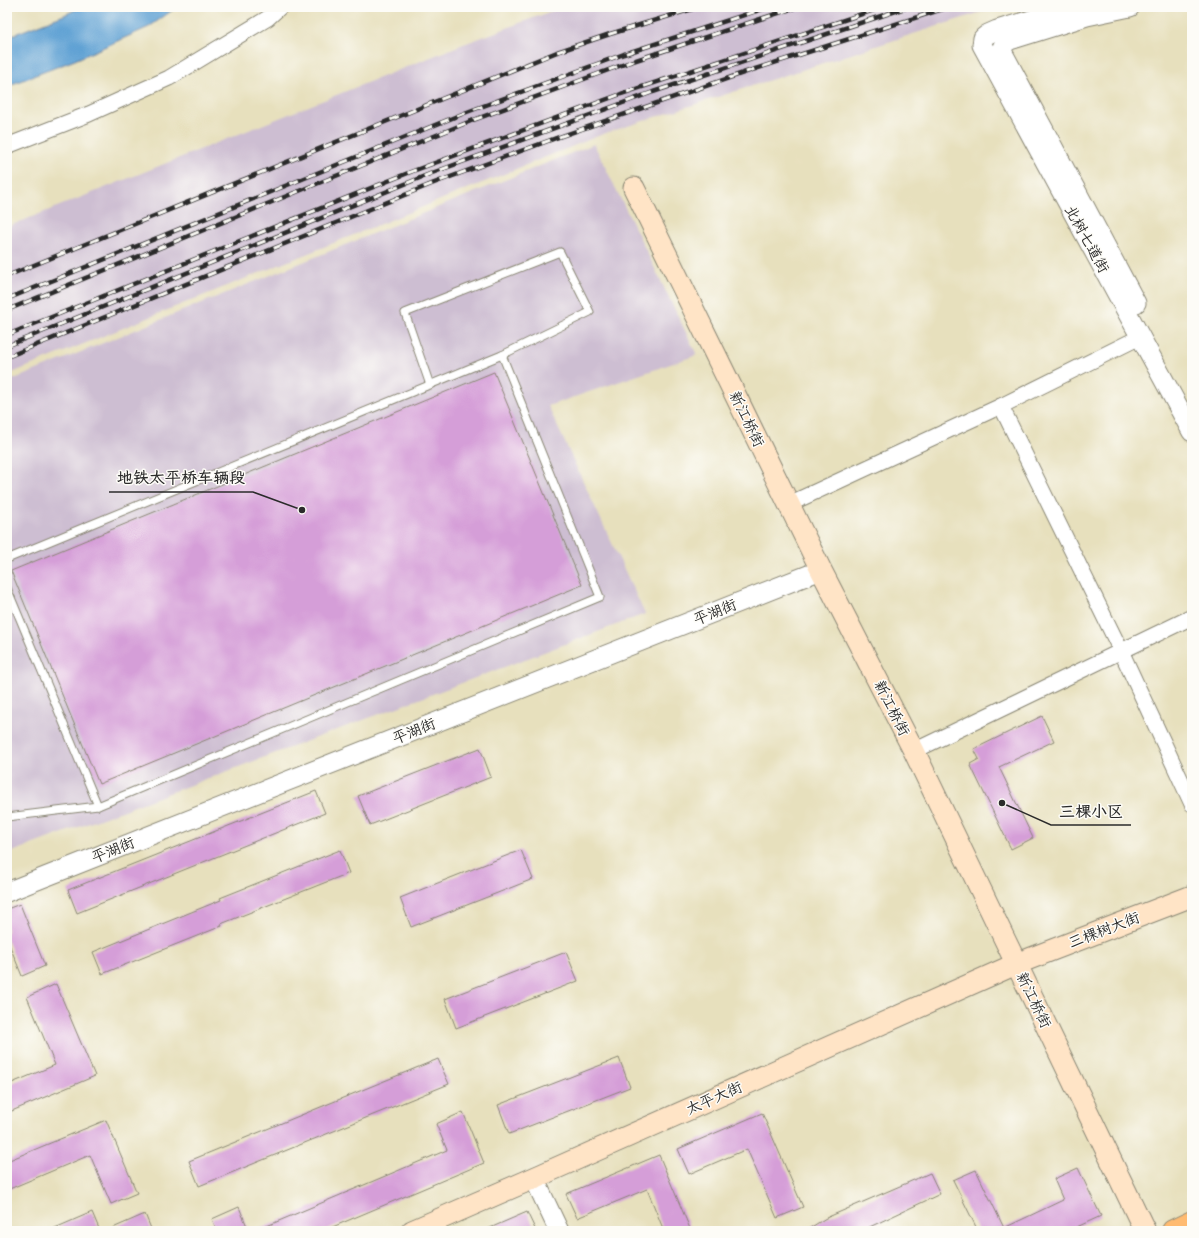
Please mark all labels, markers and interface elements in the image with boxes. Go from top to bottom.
street label: 北树七道街 [1059,202,1113,277]
street label: 新江桥街 [724,388,768,451]
callout: 地铁太平桥车辆段 [109,464,253,492]
text: 地铁太平桥车辆段 [117,468,245,489]
street label: 平湖街 [691,595,740,631]
street label: 新江桥街 [869,677,914,740]
street label: 平湖街 [390,714,439,750]
callout: 三棵小区 [1051,797,1131,825]
text: 三棵小区 [1059,802,1123,823]
street label: 平湖街 [89,833,138,869]
street label: 三棵树大街 [1066,908,1143,954]
street label: 新江桥街 [1011,969,1055,1032]
street label: 太平大街 [683,1078,746,1120]

